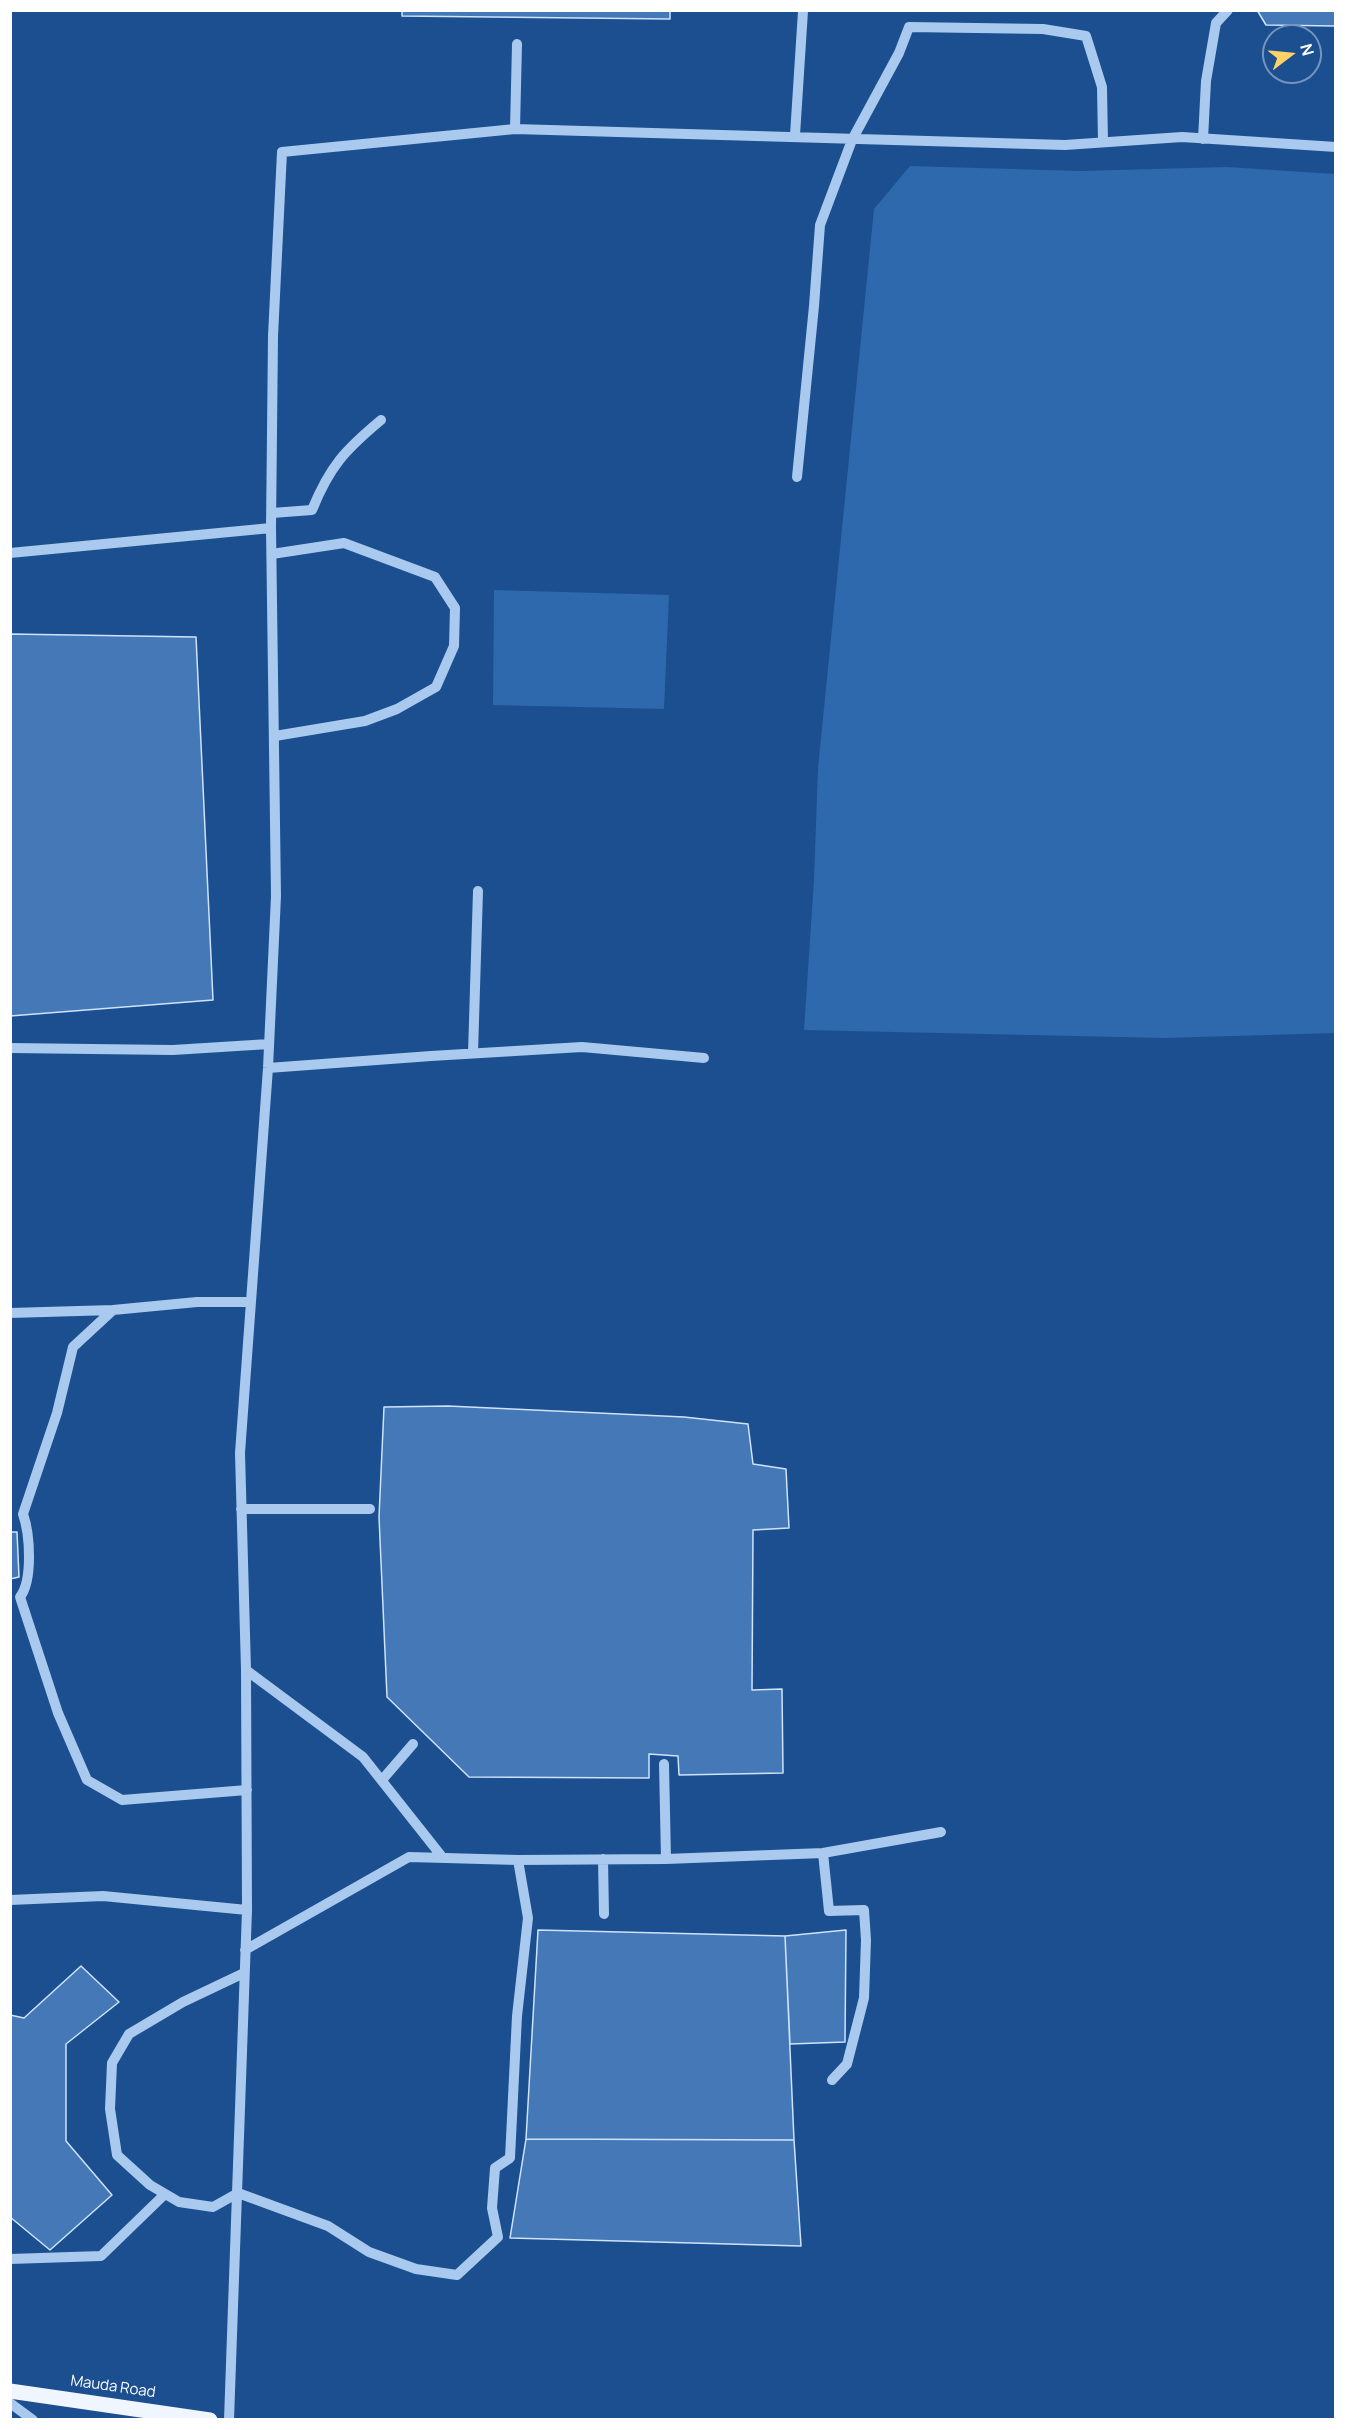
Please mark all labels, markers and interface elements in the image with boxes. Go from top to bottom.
north arrow [1262,24,1322,84]
text: N [1295,41,1320,58]
street label: Mauda Road [69,2372,157,2402]

